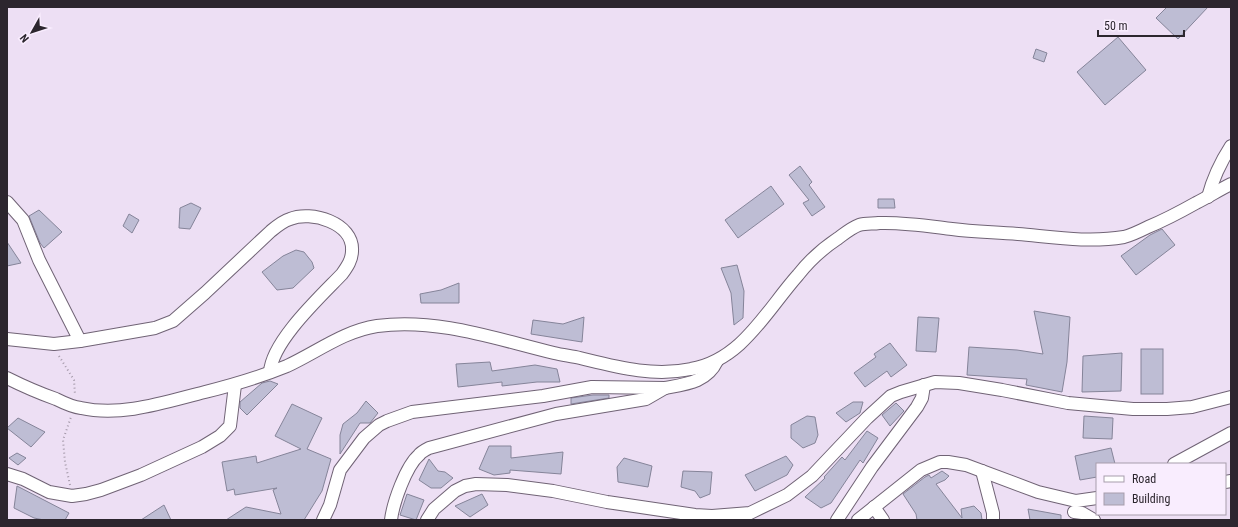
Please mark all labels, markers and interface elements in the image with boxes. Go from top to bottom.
north arrow [12,12,52,52]
scale bar [1098,12,1184,38]
text: 50 m [1104,19,1128,33]
text: N [17,31,32,45]
legend [1096,463,1226,515]
text: Road [1132,472,1156,486]
text: Building [1132,492,1170,506]

